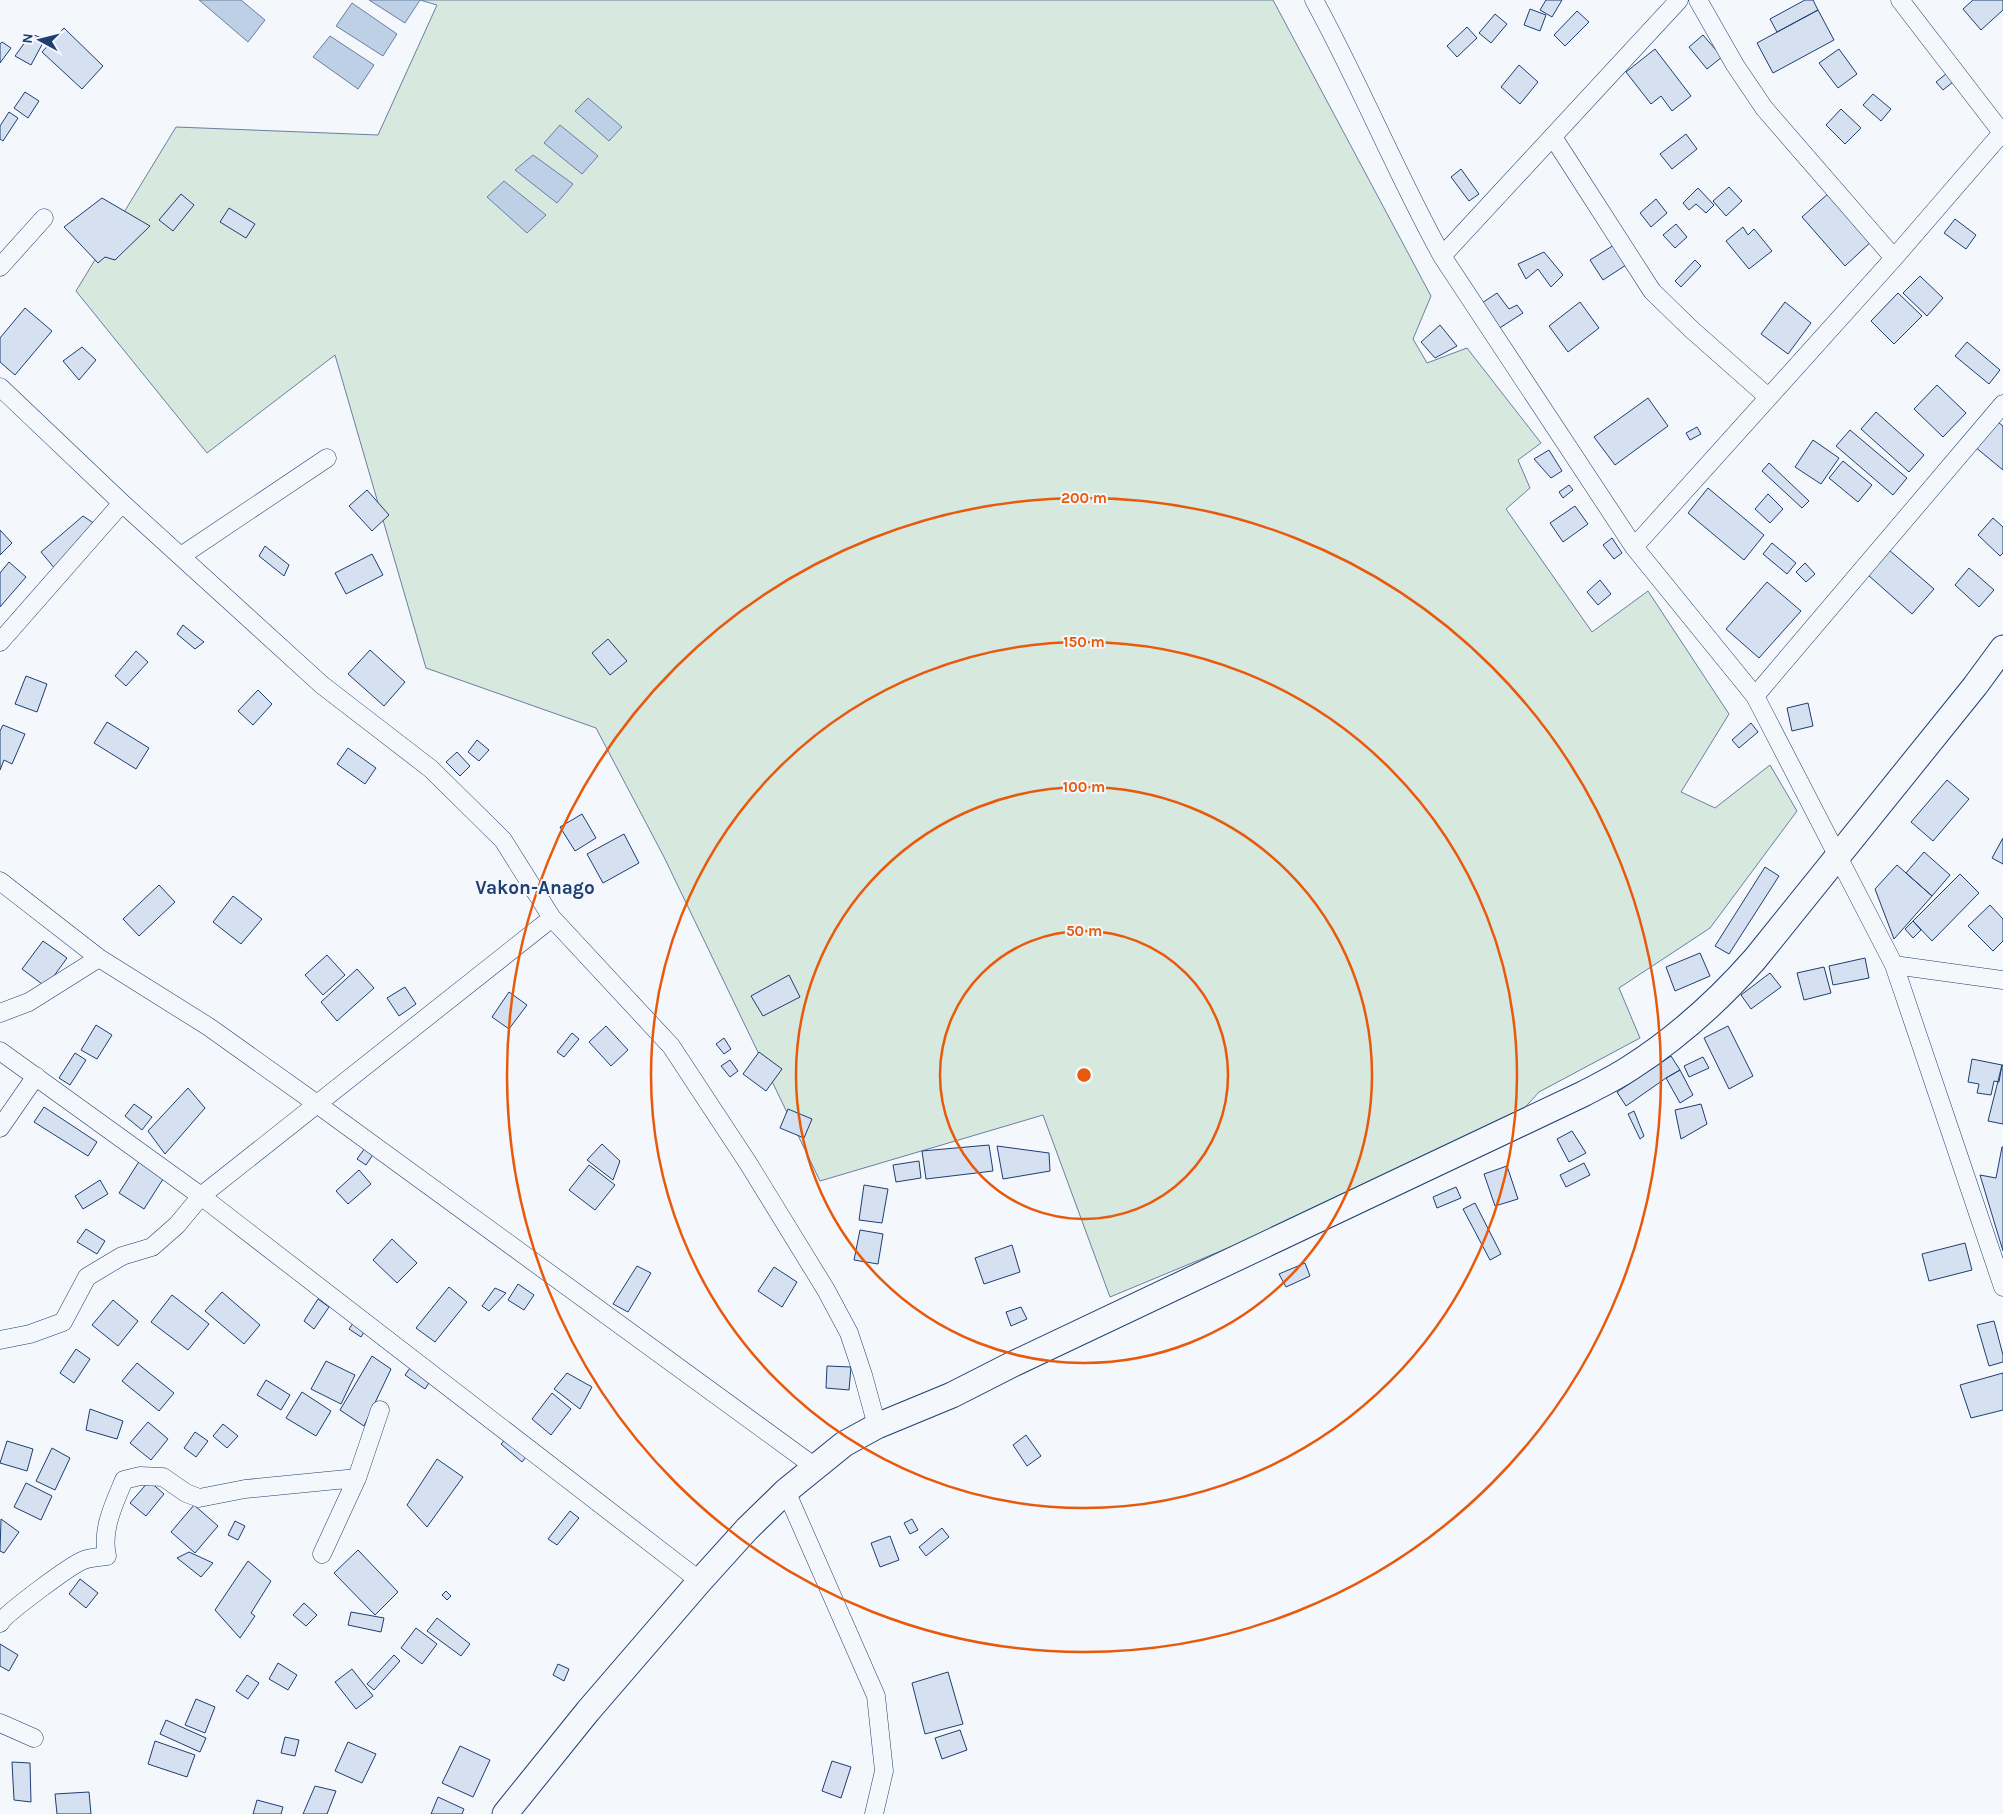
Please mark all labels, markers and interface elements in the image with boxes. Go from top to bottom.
north arrow [15,15,65,65]
text: N [19,32,37,44]
text: 200 m [1061,489,1107,507]
text: 150 m [1063,633,1105,651]
text: 100 m [1063,778,1105,796]
district label: Vakon-Anago [475,877,595,899]
text: 50 m [1066,922,1102,940]
centre of rings [1075,1066,1093,1084]

